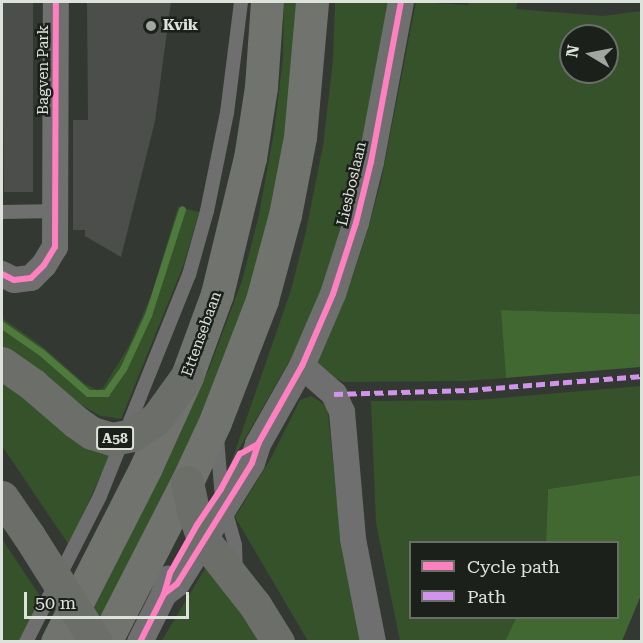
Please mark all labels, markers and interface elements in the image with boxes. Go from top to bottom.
place label: Kvik [163,17,198,35]
marker: Kvik [144,19,158,33]
north arrow [559,24,619,84]
street label: Bagven Park [35,25,53,115]
text: N [562,43,583,59]
street label: Liesboslaan [334,140,370,228]
street label: Ettensebaan [178,289,226,379]
road number: A58 [96,427,134,449]
legend [409,541,619,619]
text: Cycle path [467,556,560,577]
scale bar [27,580,192,618]
text: Path [467,586,506,607]
text: 50 m [35,592,76,613]

